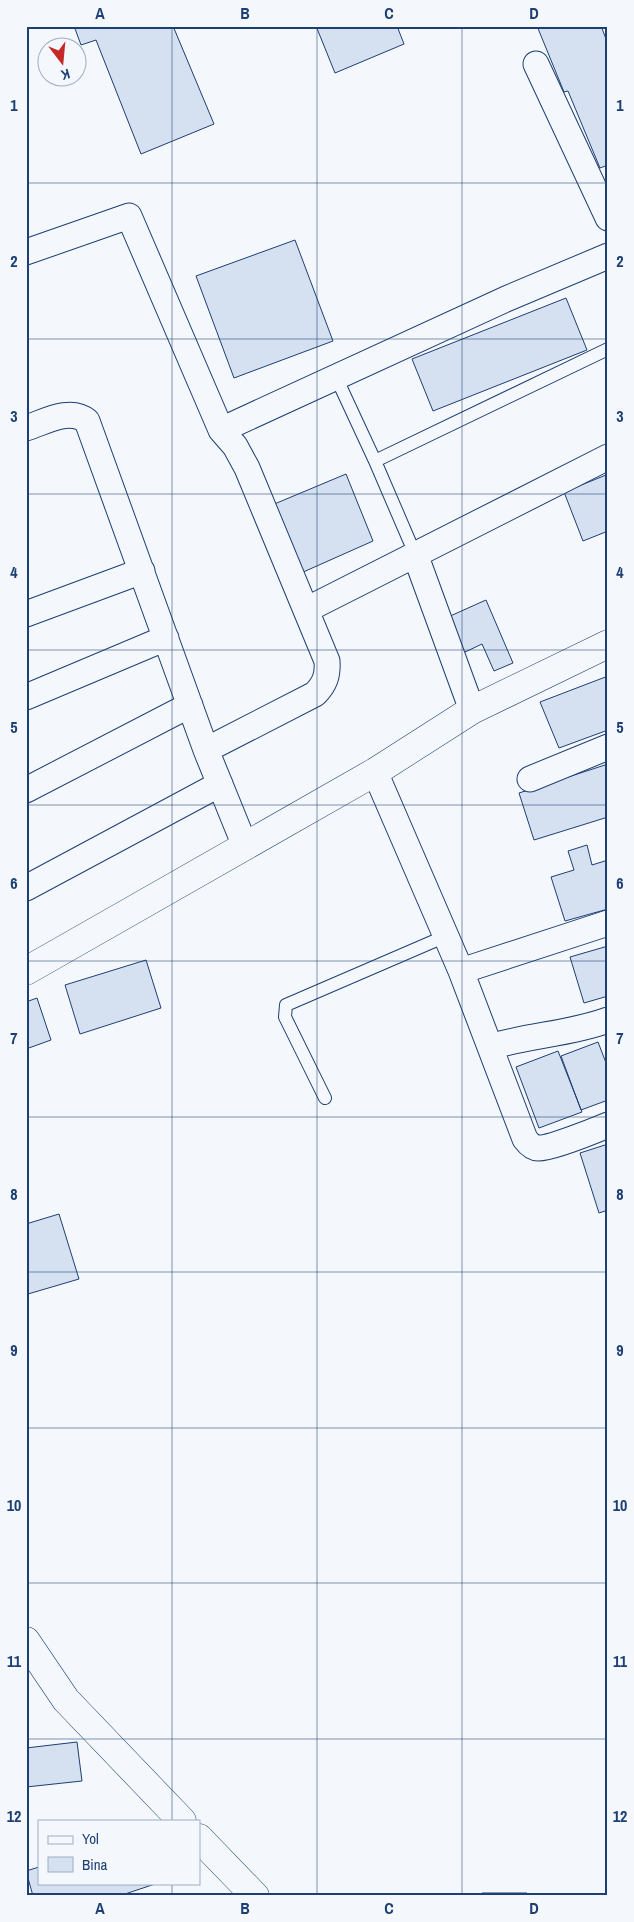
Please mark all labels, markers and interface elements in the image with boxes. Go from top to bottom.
text: A [95,2,105,24]
text: B [240,2,250,24]
text: C [384,2,394,24]
text: D [529,2,539,24]
north arrow [38,38,88,88]
text: K [58,65,72,84]
text: 1 [10,94,18,116]
text: 1 [616,94,624,116]
text: 2 [10,250,18,272]
text: 2 [616,250,624,272]
text: 3 [10,405,18,427]
text: 3 [616,405,624,427]
text: 4 [10,561,18,583]
text: 4 [616,561,624,583]
text: 5 [10,716,18,738]
text: 5 [616,716,624,738]
text: 6 [10,872,18,894]
text: 6 [616,872,624,894]
text: 7 [10,1027,18,1049]
text: 7 [616,1027,624,1049]
text: 8 [10,1183,18,1205]
text: 8 [616,1183,624,1205]
text: 9 [10,1339,18,1361]
text: 9 [616,1339,624,1361]
text: 10 [7,1494,21,1516]
text: 10 [613,1494,627,1516]
text: 11 [7,1650,22,1672]
text: 11 [613,1650,628,1672]
text: 12 [7,1805,21,1827]
text: 12 [613,1805,627,1827]
legend [38,1820,200,1884]
text: Yol [82,1828,99,1849]
text: Bina [82,1854,107,1875]
text: A [95,1897,105,1919]
text: B [240,1897,250,1919]
text: C [384,1897,394,1919]
text: D [529,1897,539,1919]

